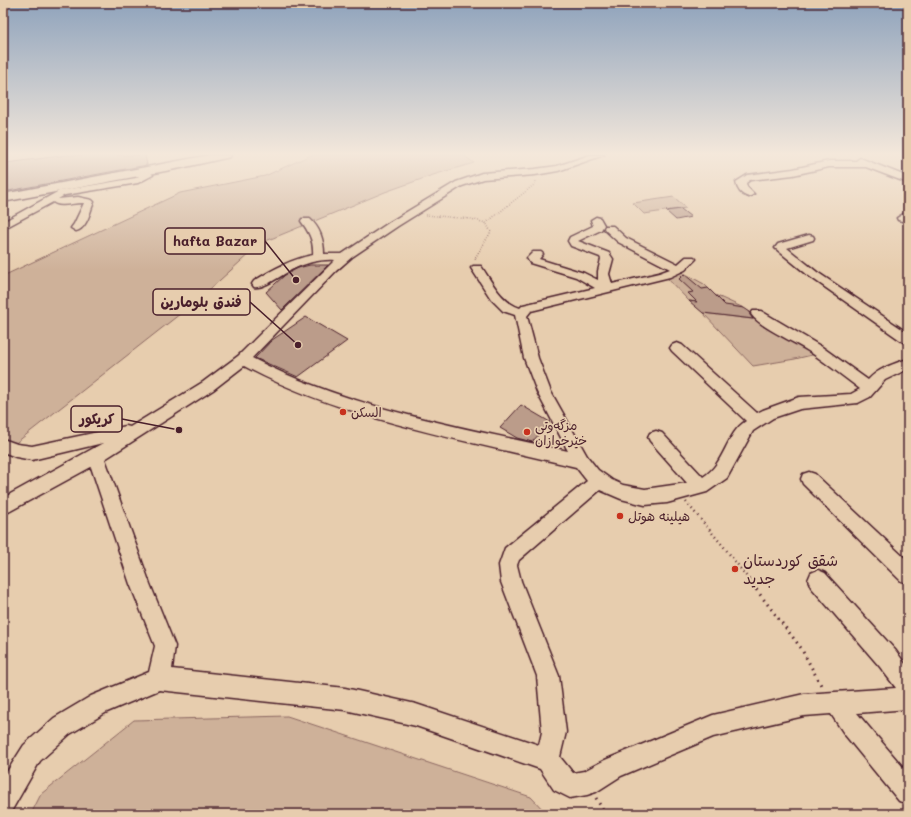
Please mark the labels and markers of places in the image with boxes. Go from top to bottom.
callout: hafta Bazar [165,228,265,254]
callout: فندق بلومارين [153,289,250,315]
place label: السكن [351,403,382,420]
callout: کریکور [71,406,122,432]
marker: السكن [338,407,348,417]
place label: مزگەوتی خێرخوازان [535,416,587,449]
marker: مزگەوتی خێرخوازان [522,427,532,437]
place label: هيلينه هوتل [628,507,690,525]
marker: هيلينه هوتل [615,511,625,521]
place label: شقق كوردستان جديد [743,549,838,588]
marker: شقق كوردستان جديد [730,564,740,574]

